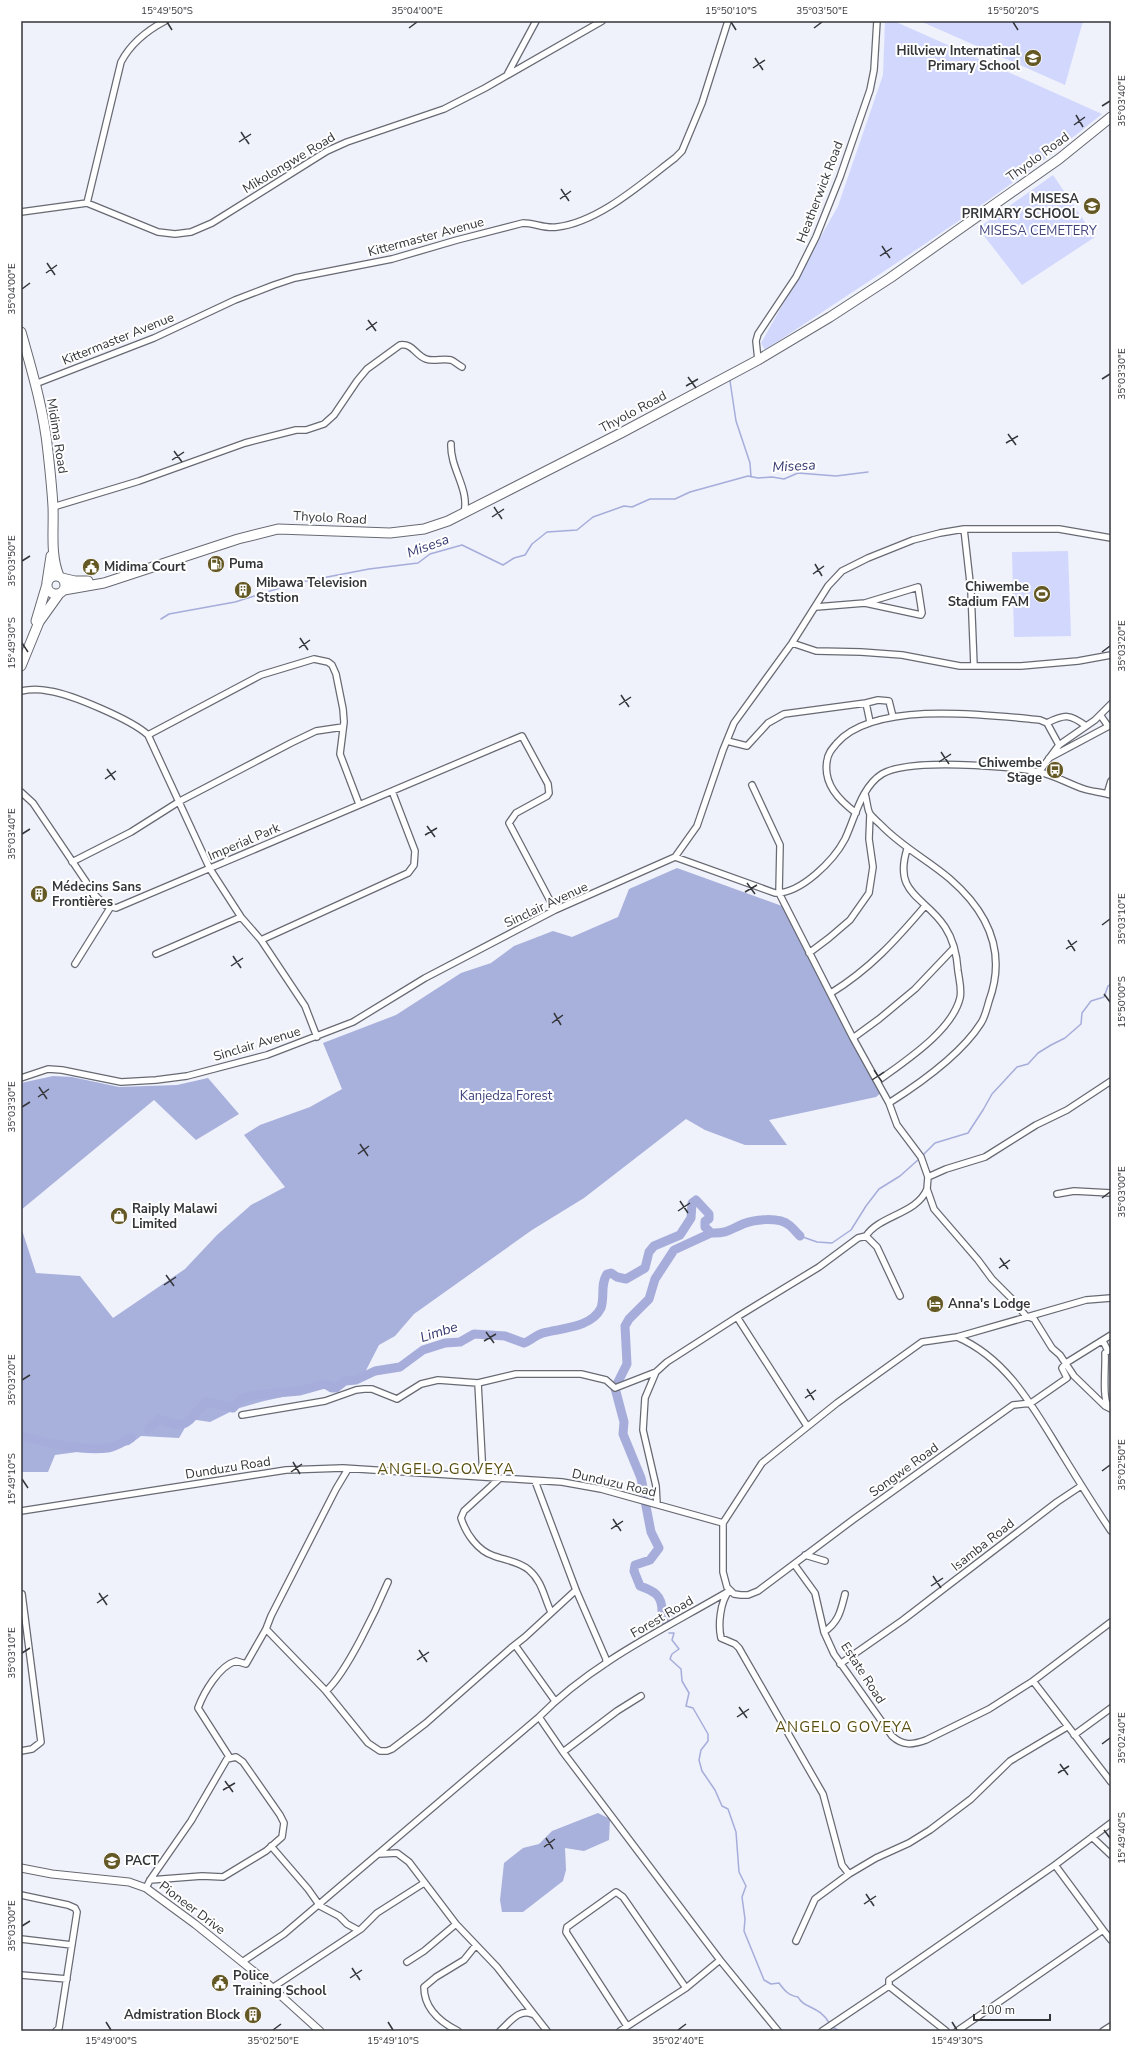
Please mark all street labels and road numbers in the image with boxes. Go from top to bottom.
street label: Mikolongwe Road [239,128,339,198]
street label: Thyolo Road [1003,128,1073,186]
street label: Heatherwick Road [792,139,848,245]
street label: Kittermaster Avenue [366,213,486,261]
street label: Kittermaster Avenue [59,308,177,370]
street label: Thyolo Road [596,387,670,437]
street label: Midima Road [42,397,72,475]
street label: Thyolo Road [293,507,367,529]
street label: Imperial Park [205,819,283,865]
street label: Sinclair Avenue [501,878,591,932]
street label: Sinclair Avenue [211,1022,303,1066]
street label: Songwe Road [866,1439,942,1501]
street label: Dunduzu Road [184,1452,272,1484]
street label: Dunduzu Road [570,1465,658,1501]
street label: Isamba Road [948,1515,1018,1575]
street label: Forest Road [627,1592,697,1642]
street label: Estate Road [836,1639,890,1707]
street label: Pioneer Drive [155,1877,229,1939]

